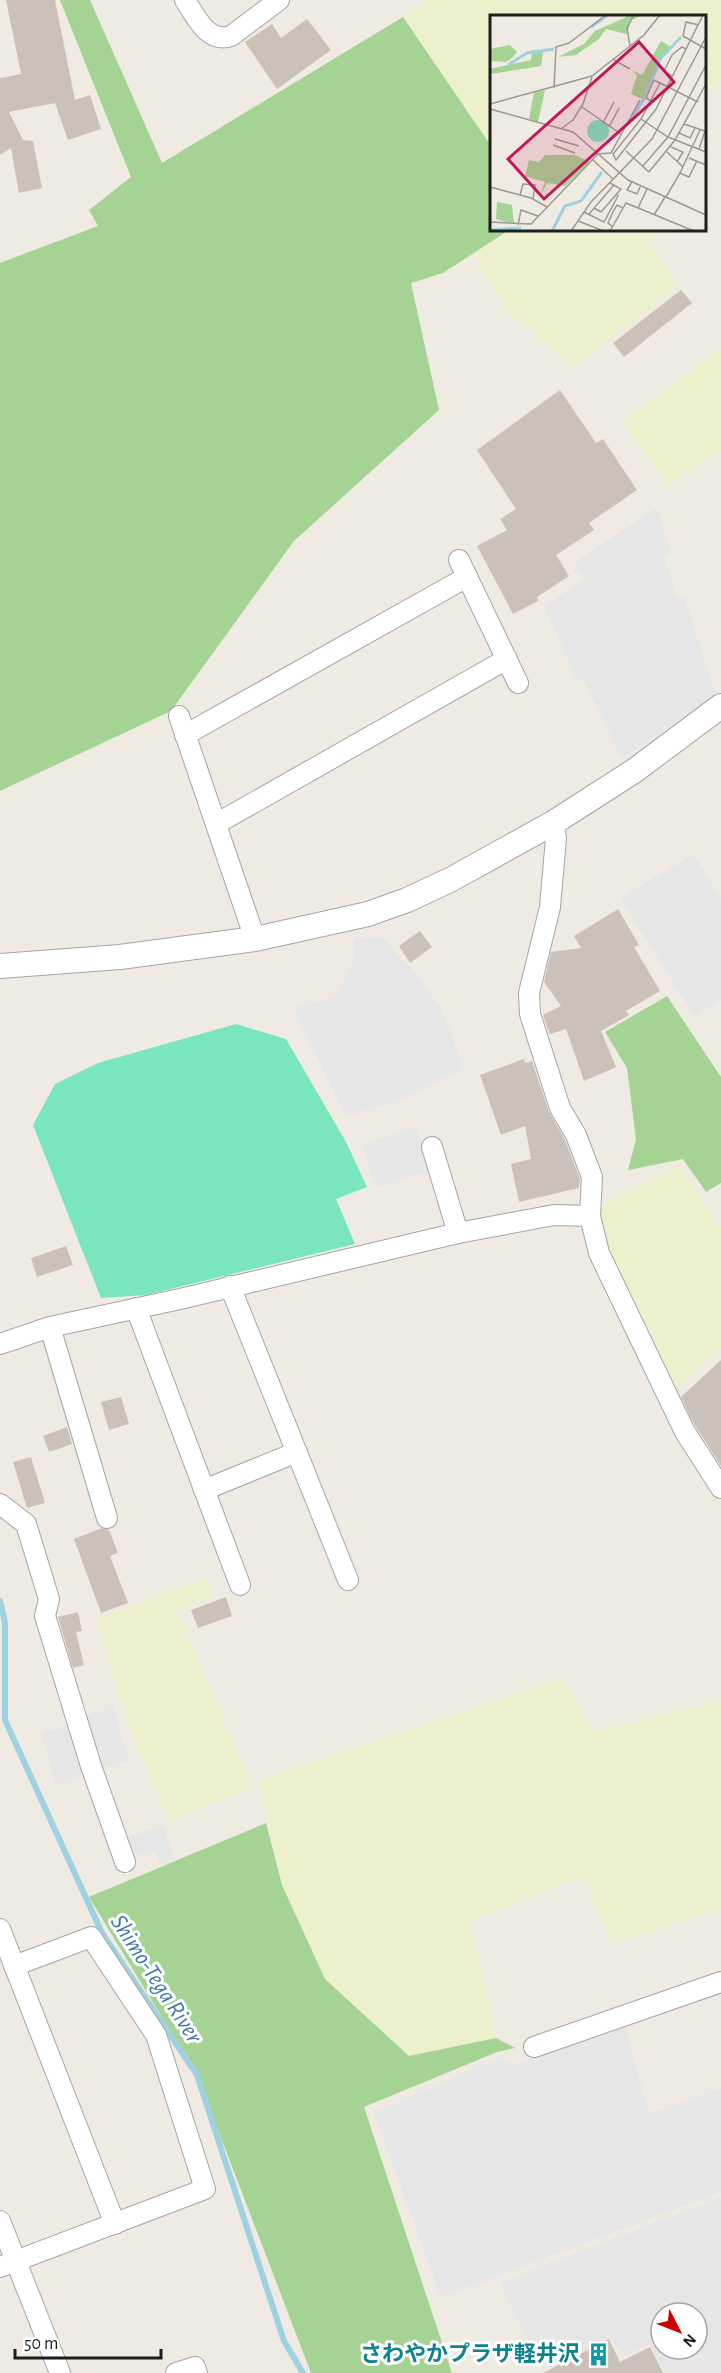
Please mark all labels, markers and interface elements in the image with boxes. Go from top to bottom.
inset map [490,15,706,231]
water label: Shimo-Tega River [106,1911,207,2048]
north arrow [649,2301,709,2361]
scale bar [15,2322,160,2360]
text: N [680,2331,699,2350]
text: 50 m [24,2335,58,2353]
building icon: さわやかプラザ軽井沢 [585,2341,611,2367]
place label: さわやかプラザ軽井沢 [360,2342,580,2365]

